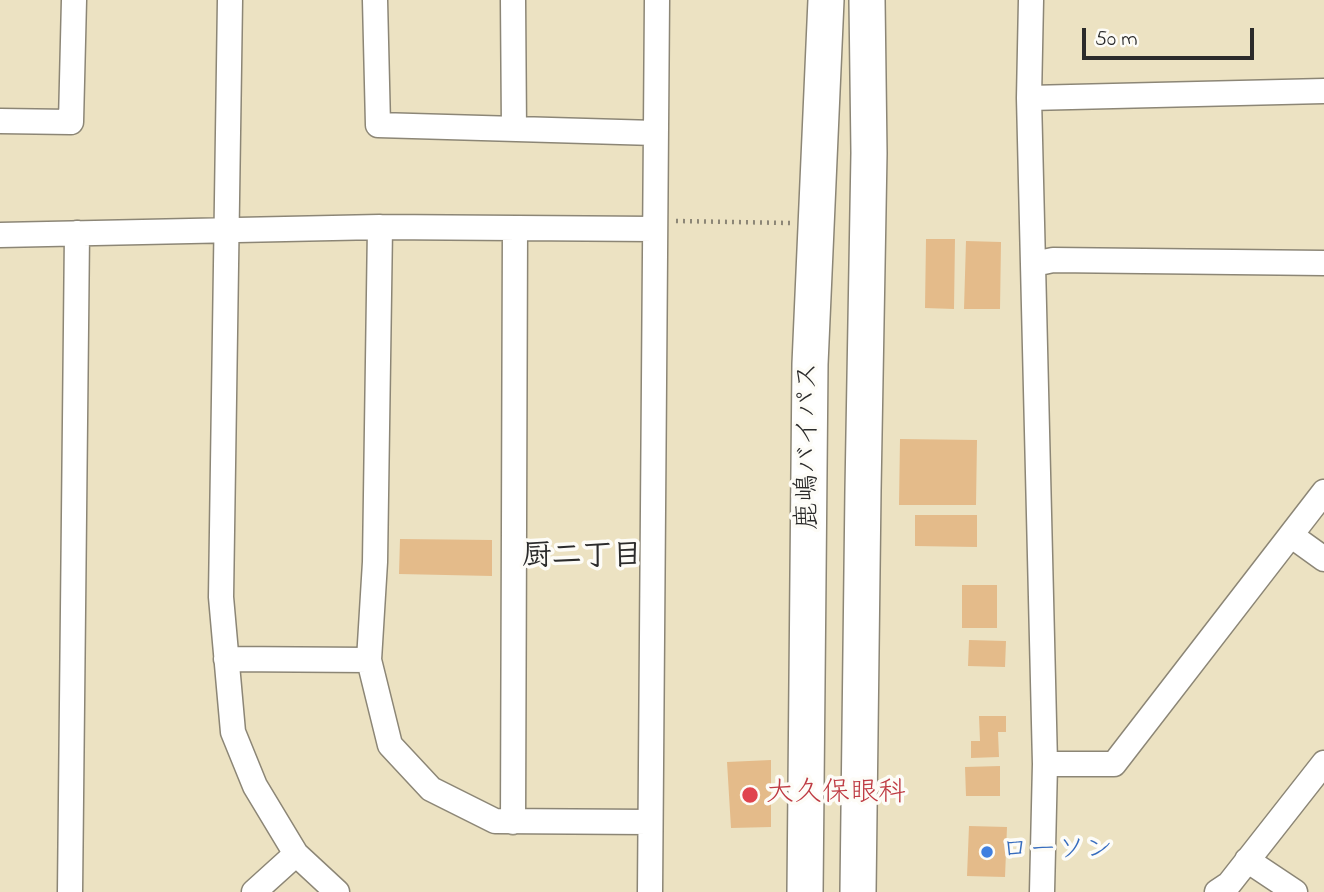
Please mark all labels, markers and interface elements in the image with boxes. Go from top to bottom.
scale bar [1086,14,1258,58]
text: 50 m [1095,25,1138,55]
street label: 鹿嶋バイパス [793,362,827,530]
district label: 厨二丁目 [522,541,642,577]
place label: 大久保眼科 [766,778,906,812]
marker: 大久保眼科 [740,785,760,805]
place label: ローソン [1001,835,1113,869]
marker: ローソン [979,844,995,860]

